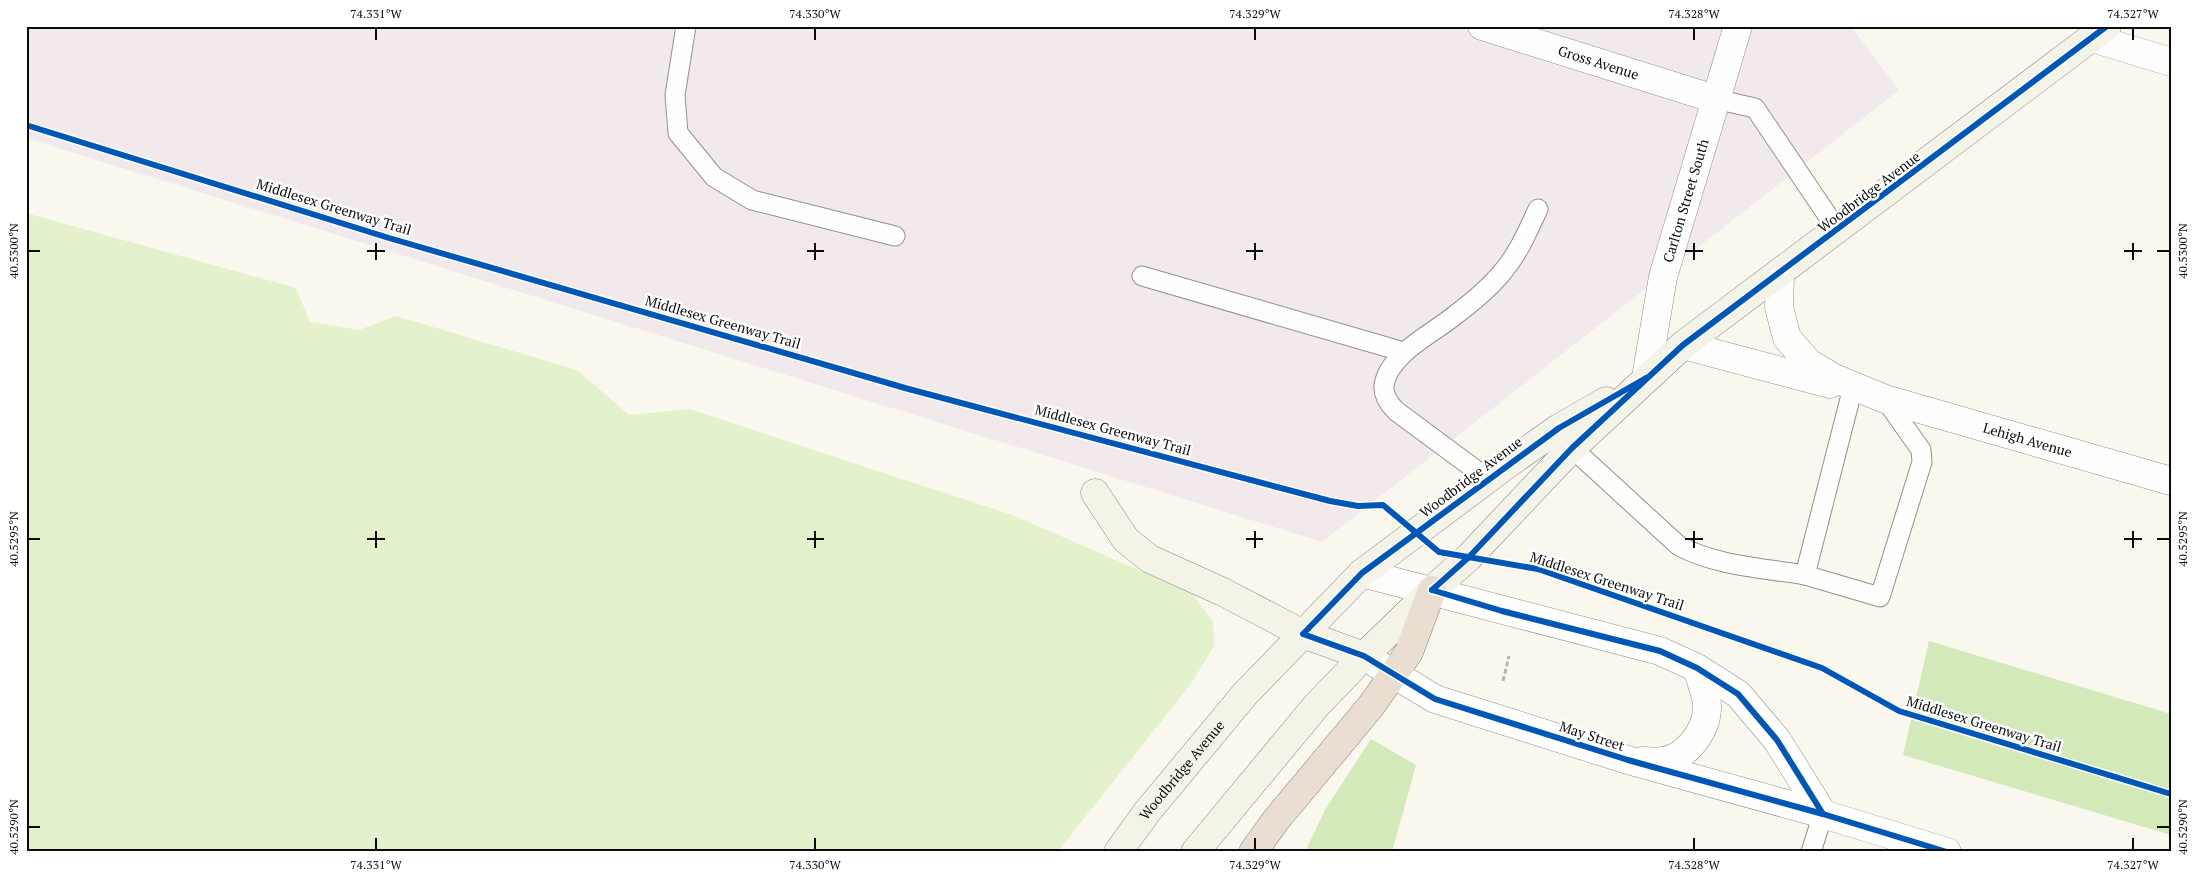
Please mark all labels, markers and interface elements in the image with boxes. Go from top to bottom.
text: 74.331°W [350,6,403,21]
text: 74.330°W [789,6,842,21]
text: 74.329°W [1229,6,1282,21]
text: 74.328°W [1668,6,1721,21]
text: 74.327°W [2107,6,2160,21]
street label: Gross Avenue [1556,40,1641,84]
street label: Carlton Street South [1658,137,1713,265]
street label: Woodbridge Avenue [1814,147,1924,236]
street label: Middlesex Greenway Trail [254,174,414,239]
text: 40.5300°N [6,223,21,279]
text: 40.5300°N [2175,223,2190,279]
street label: Middlesex Greenway Trail [643,290,803,353]
street label: Middlesex Greenway Trail [1033,400,1193,460]
street label: Lehigh Avenue [1981,418,2074,461]
street label: Woodbridge Avenue [1416,432,1526,521]
text: 40.5295°N [6,511,21,567]
text: 40.5295°N [2175,511,2190,567]
street label: Middlesex Greenway Trail [1528,547,1687,614]
street label: Middlesex Greenway Trail [1904,691,2064,756]
street label: Woodbridge Avenue [1135,716,1228,823]
street label: May Street [1557,716,1628,755]
text: 40.5290°N [6,799,21,855]
text: 40.5290°N [2175,799,2190,855]
text: 74.331°W [350,857,403,872]
text: 74.330°W [789,857,842,872]
text: 74.329°W [1229,857,1282,872]
text: 74.328°W [1668,857,1721,872]
text: 74.327°W [2107,857,2160,872]

